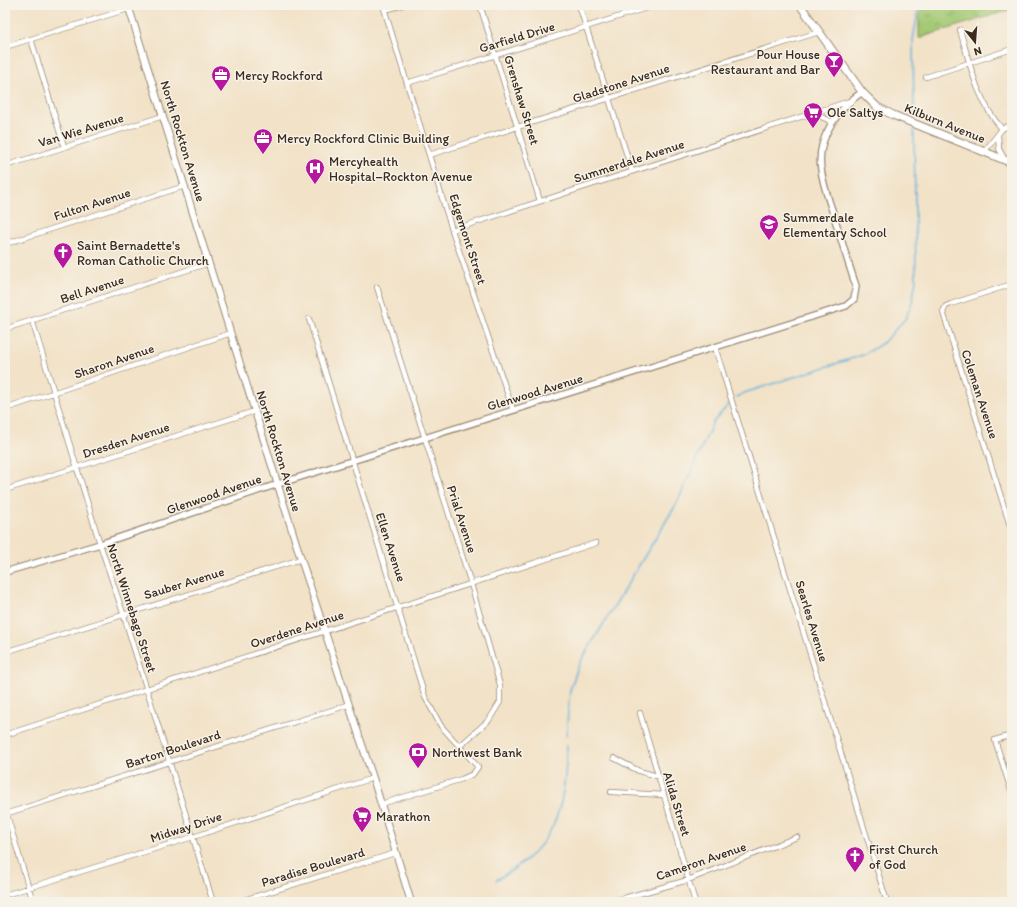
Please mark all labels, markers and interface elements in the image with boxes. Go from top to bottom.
street label: Garfield Drive [477,18,557,56]
north arrow [955,22,995,62]
text: N [972,44,983,58]
place label: Pour House Restaurant and Bar [711,47,820,77]
bar icon: Pour House Restaurant and Bar [823,50,845,78]
street label: Grenshaw Street [501,53,543,147]
street label: Gladstone Avenue [571,60,671,106]
office icon: Mercy Rockford [210,64,232,92]
place label: Mercy Rockford [235,68,323,83]
street label: North Rockton Avenue [157,79,209,203]
street label: Kilburn Avenue [902,100,988,146]
supermarket icon: Ole Saltys [802,101,824,129]
place label: Ole Saltys [827,105,884,120]
street label: Van Wie Avenue [37,110,125,150]
office icon: Mercy Rockford Clinic Building [252,127,274,155]
place label: Mercy Rockford Clinic Building [277,131,449,146]
street label: Summerdale Avenue [572,136,686,186]
place label: Mercyhealth Hospital–Rockton Avenue [329,154,472,184]
hospital icon: Mercyhealth Hospital–Rockton Avenue [304,157,326,185]
street label: Fulton Avenue [52,185,132,223]
street label: Edgemont Street [446,192,490,286]
place label: Summerdale Elementary School [783,210,887,240]
school or university icon: Summerdale Elementary School [758,213,780,241]
place label: Saint Bernadette's Roman Catholic Church [77,238,209,268]
church icon: Saint Bernadette's Roman Catholic Church [52,241,74,269]
street label: Bell Avenue [58,272,126,306]
street label: Sharon Avenue [72,340,156,382]
street label: Coleman Avenue [958,347,1002,441]
street label: Glenwood Avenue [485,370,585,414]
street label: North Rockton Avenue [253,389,305,513]
street label: Dresden Avenue [81,419,171,461]
street label: Glenwood Avenue [165,471,263,517]
street label: Prial Avenue [444,483,480,555]
street label: Ellen Avenue [373,510,409,584]
street label: North Winnebago Street [104,542,160,674]
street label: Sauber Avenue [142,564,226,602]
street label: Searles Avenue [792,578,832,664]
street label: Overdene Avenue [248,607,346,651]
street label: Barton Boulevard [123,727,223,771]
bank icon: Northwest Bank [407,741,429,769]
place label: Northwest Bank [432,745,522,760]
street label: Alida Street [660,770,694,838]
supermarket icon: Marathon [351,805,373,833]
street label: Midway Drive [148,808,224,846]
place label: Marathon [376,809,431,824]
street label: Cameron Avenue [654,838,748,884]
place label: First Church of God [869,842,938,872]
street label: Paradise Boulevard [259,844,367,890]
church icon: First Church of God [844,845,866,873]

